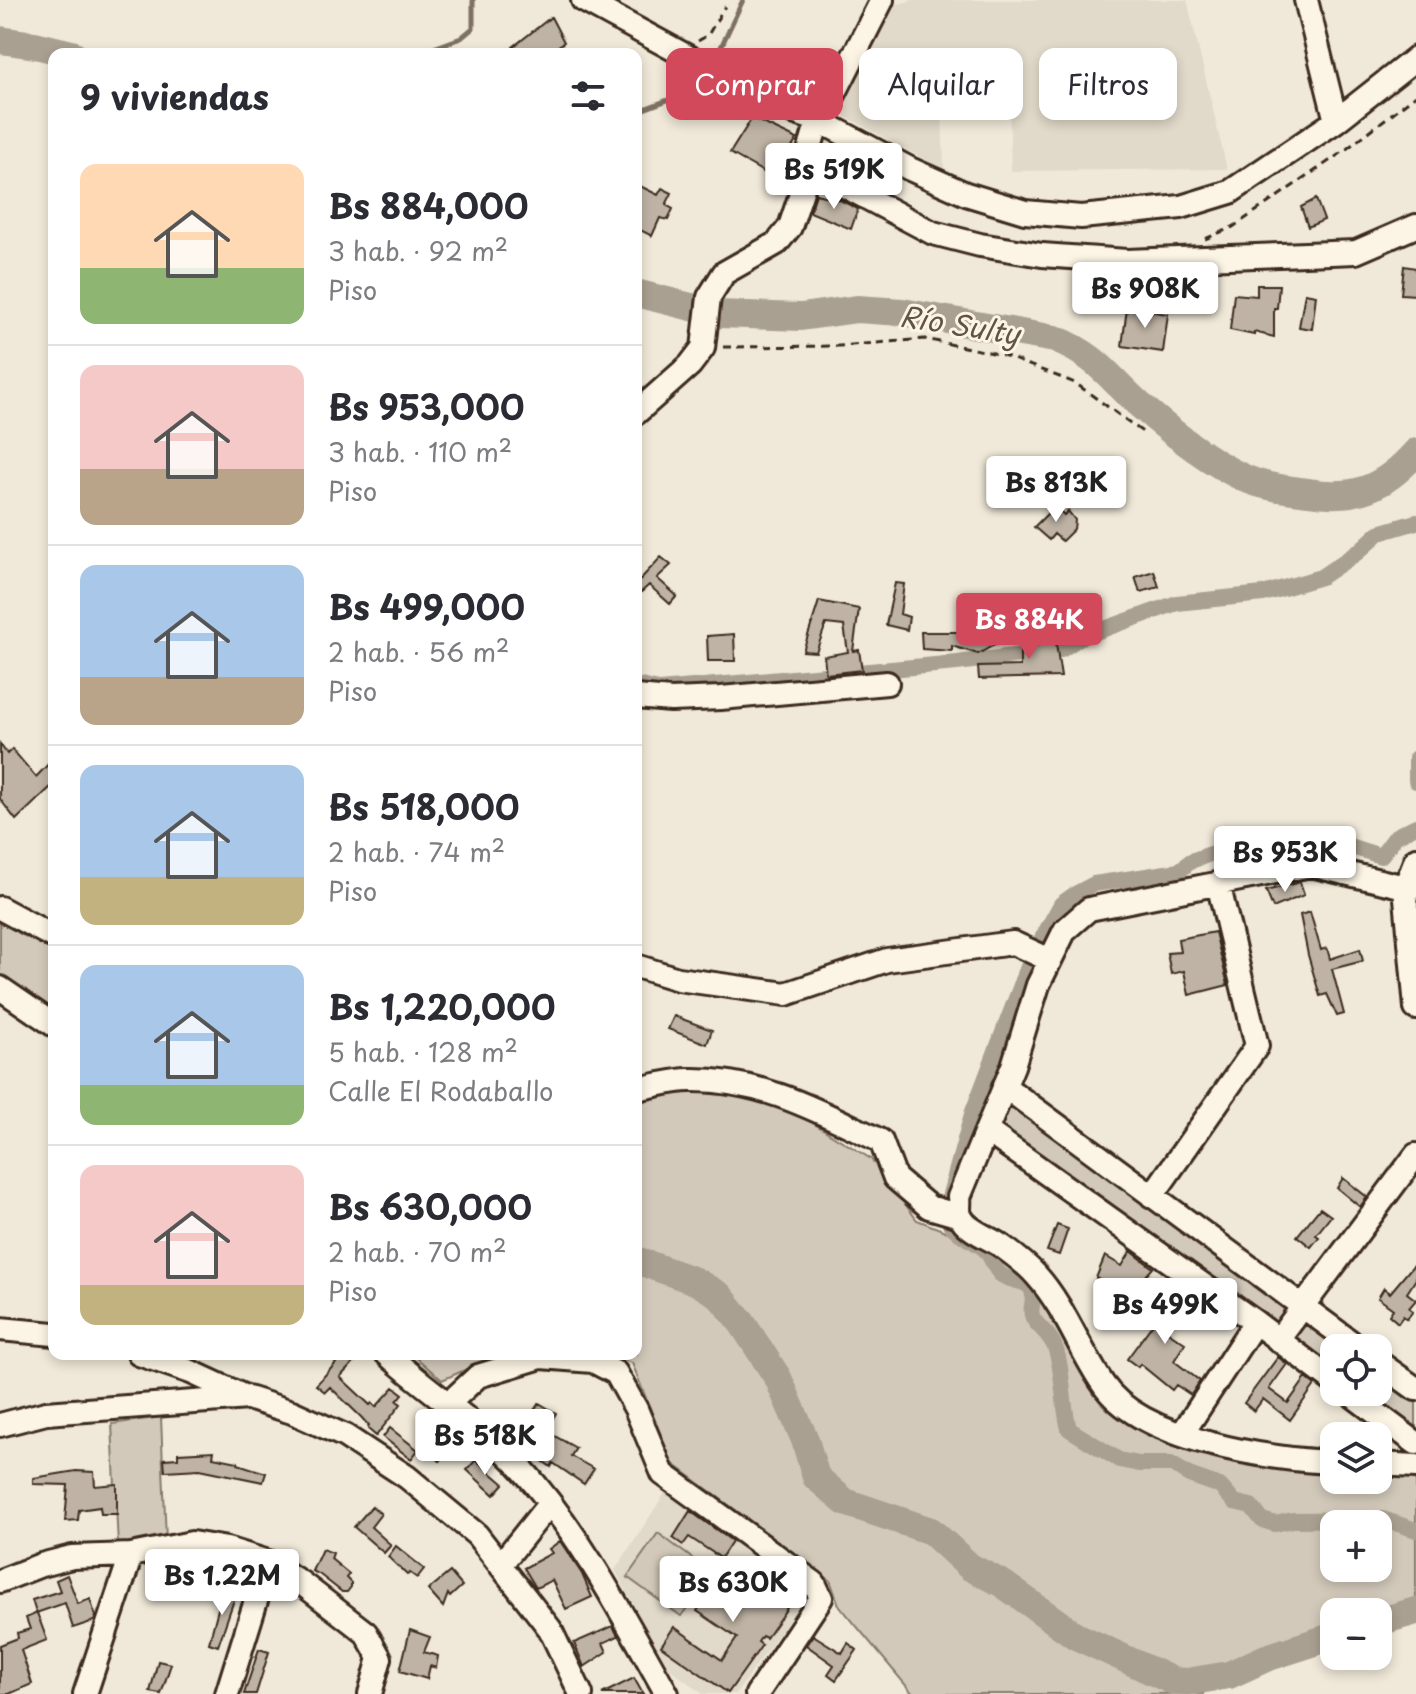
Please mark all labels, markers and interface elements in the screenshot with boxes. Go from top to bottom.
chip: Comprar [666,48,843,120]
chip: Alquilar [859,48,1023,120]
chip: Filtros [1039,48,1177,120]
text: 9 viviendas [80,70,269,122]
icon: filters [566,74,610,118]
pin: Bs 519K [760,143,908,211]
text: Bs 519K [783,149,885,188]
text: Bs 884,000 [328,179,529,231]
icon: home [144,196,240,292]
text: 3 hab. · 92 m² [328,231,508,270]
pin: Bs 908K [1071,262,1219,330]
text: Bs 908K [1090,268,1200,307]
text: Piso [328,270,377,309]
water label: Río Sulty [897,293,1025,355]
text: Bs 953,000 [328,380,524,432]
icon: home [144,397,240,493]
text: 3 hab. · 110 m² [328,432,512,471]
pin: Bs 813K [982,456,1130,524]
text: Bs 813K [1004,462,1108,501]
text: Piso [328,471,377,510]
text: Bs 499,000 [328,580,525,632]
pin: Bs 884K [955,593,1103,661]
icon: home [144,597,240,693]
text: Bs 884K [974,599,1084,638]
text: 2 hab. · 56 m² [328,632,510,671]
text: Piso [328,671,377,710]
text: Bs 518,000 [328,780,520,832]
icon: home [144,797,240,893]
pin: Bs 953K [1211,826,1359,894]
text: 2 hab. · 74 m² [328,832,505,871]
text: Bs 953K [1232,832,1338,871]
text: Piso [328,871,377,910]
text: Bs 1,220,000 [328,980,556,1032]
icon: home [144,997,240,1093]
text: 5 hab. · 128 m² [328,1032,518,1071]
text: Calle El Rodaballo [328,1071,554,1110]
text: Bs 630,000 [328,1180,532,1232]
icon: home [144,1197,240,1293]
text: 2 hab. · 70 m² [328,1232,507,1271]
text: Piso [328,1271,377,1310]
pin: Bs 499K [1091,1278,1239,1346]
text: Bs 499K [1111,1284,1219,1323]
map controls [1320,1334,1392,1670]
button: locate [1320,1334,1392,1406]
pin: Bs 518K [411,1409,559,1477]
text: Bs 518K [433,1415,537,1454]
button: layers [1320,1422,1392,1494]
button: + [1320,1510,1392,1582]
pin: Bs 1.22M [139,1549,305,1617]
text: Bs 1.22M [163,1555,281,1594]
pin: Bs 630K [659,1556,807,1624]
text: Bs 630K [678,1562,788,1601]
button: − [1320,1598,1392,1670]

